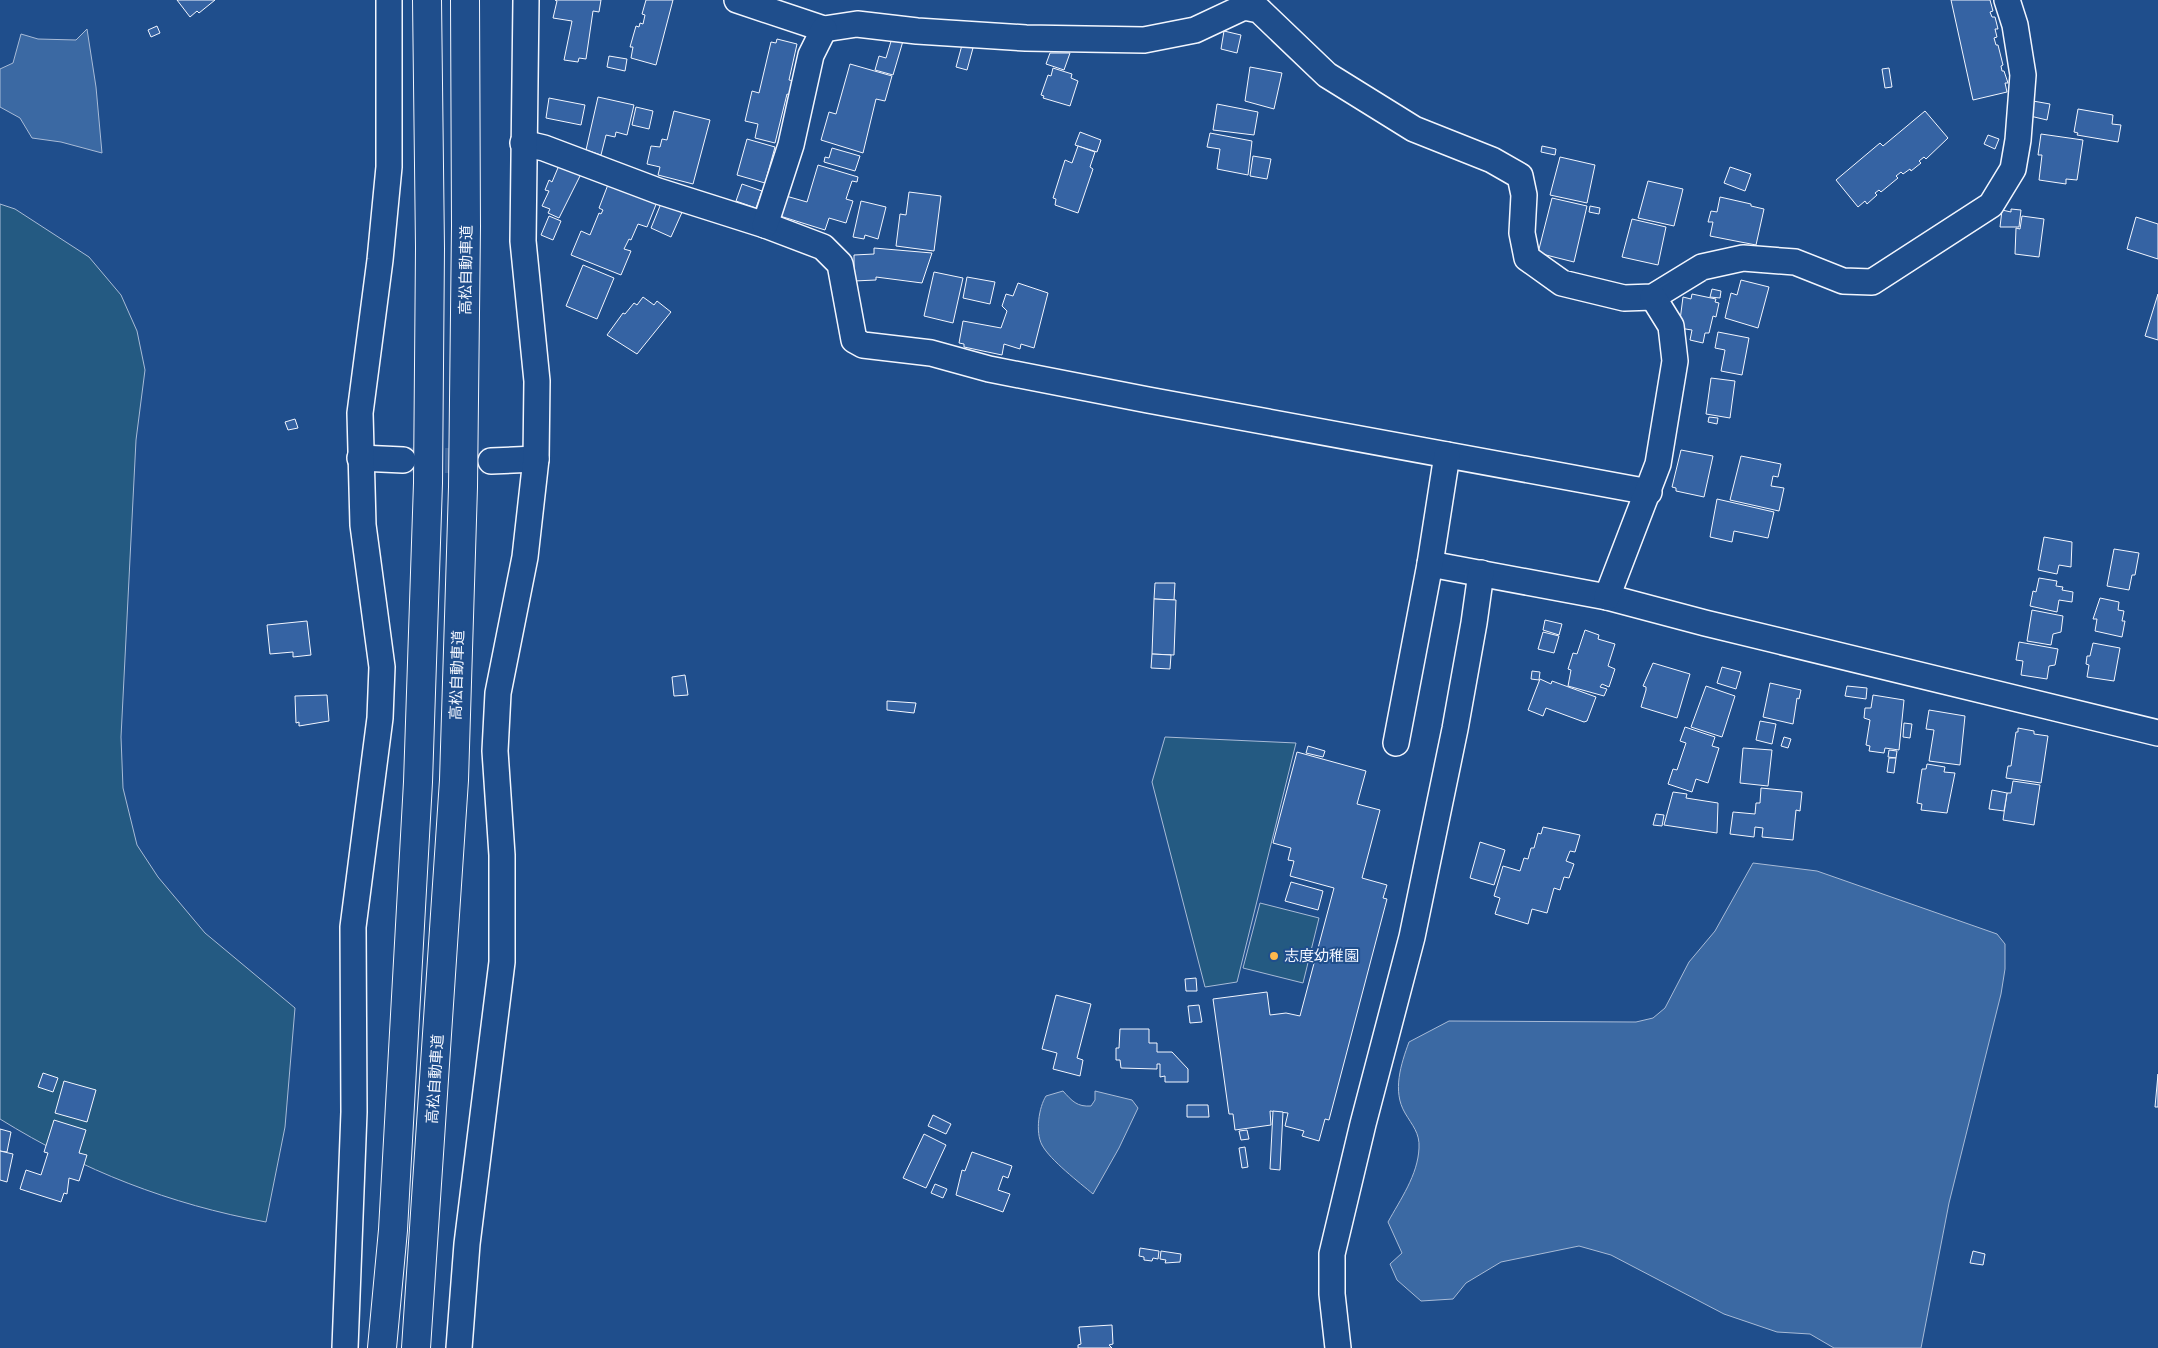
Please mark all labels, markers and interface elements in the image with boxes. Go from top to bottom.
street label: 高松自動車道 [455,225,476,315]
street label: 高松自動車道 [445,630,468,720]
place label: 志度幼稚園 [1284,946,1359,965]
marker: 志度幼稚園 [1268,950,1280,962]
street label: 高松自動車道 [422,1033,447,1125]

